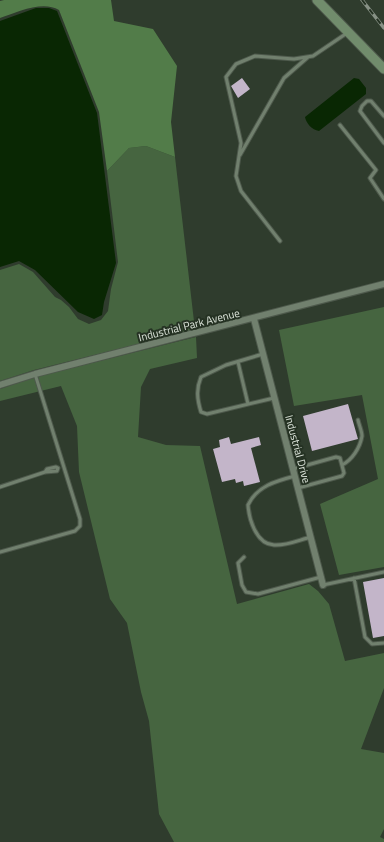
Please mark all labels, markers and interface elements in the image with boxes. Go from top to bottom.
street label: Industrial Park Avenue [137,305,242,345]
street label: Industrial Drive [281,413,315,485]

